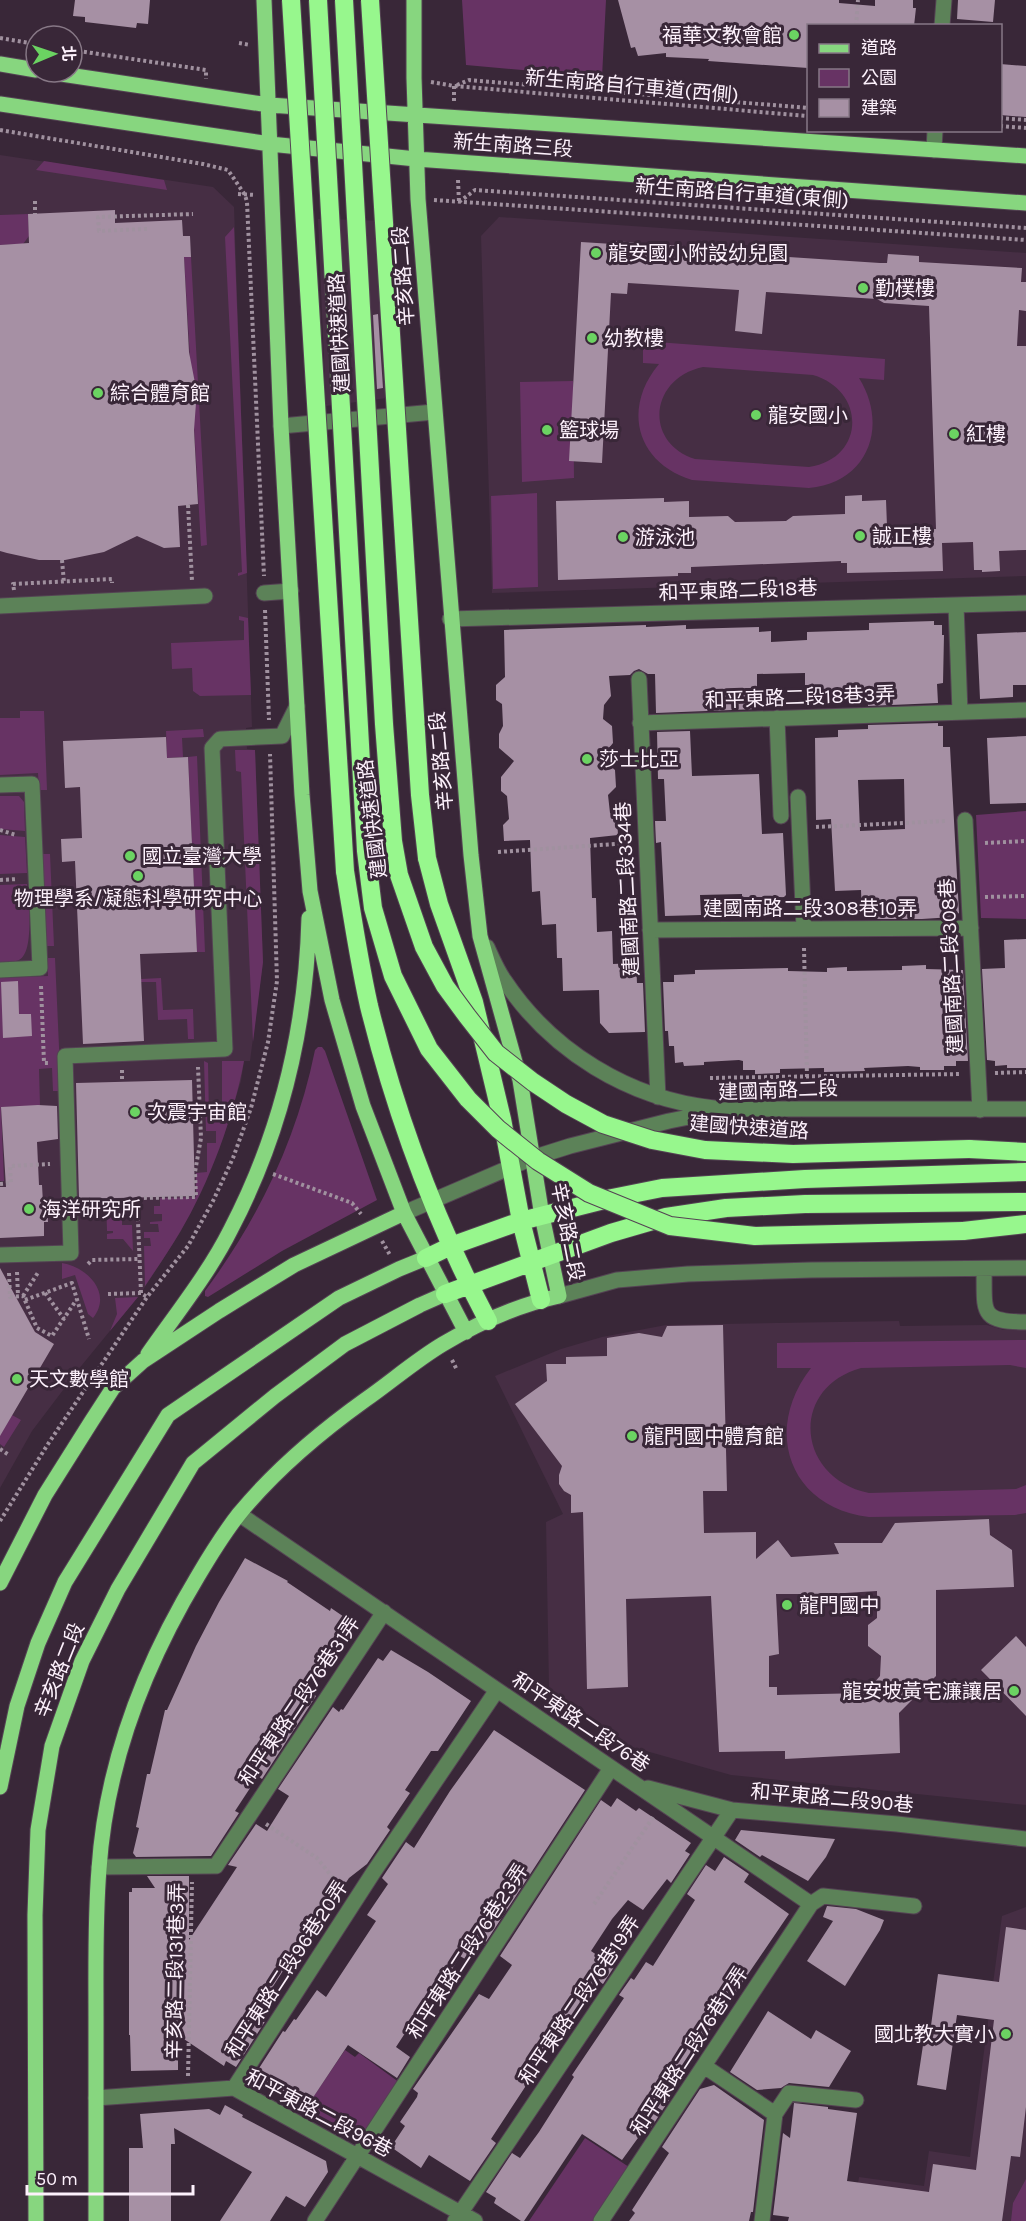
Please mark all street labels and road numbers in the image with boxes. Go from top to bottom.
street label: 新生南路自行車道(西側) [524,66,740,107]
street label: 新生南路三段 [452,130,574,161]
street label: 新生南路自行車道(東側) [634,175,850,212]
street label: 辛亥路二段 [389,225,418,327]
street label: 建國快速道路 [325,272,354,393]
street label: 和平東路二段18巷 [658,576,818,605]
street label: 和平東路二段18巷3弄 [704,683,896,712]
street label: 辛亥路二段 [426,710,457,812]
street label: 建國快速道路 [354,758,391,880]
street label: 建國南路二段334巷 [611,801,644,977]
street label: 建國南路二段308巷 [935,878,968,1054]
street label: 建國南路二段308巷10弄 [703,897,917,920]
street label: 建國南路二段 [718,1077,838,1104]
street label: 建國快速道路 [688,1112,810,1143]
street label: 辛亥路二段 [547,1181,588,1283]
street label: 和平東路二段76巷31弄 [234,1612,365,1790]
street label: 辛亥路二段 [30,1620,89,1721]
street label: 和平東路二段76巷 [508,1668,654,1777]
street label: 和平東路二段90巷 [750,1780,914,1817]
street label: 和平東路二段76巷23弄 [402,1859,533,2043]
street label: 和平東路二段96巷20弄 [221,1876,352,2062]
street label: 辛亥路二段131巷3弄 [162,1882,189,2060]
street label: 和平東路二段76巷19弄 [514,1911,645,2089]
street label: 和平東路二段76巷17弄 [626,1962,753,2140]
street label: 和平東路二段96巷 [241,2065,396,2162]

